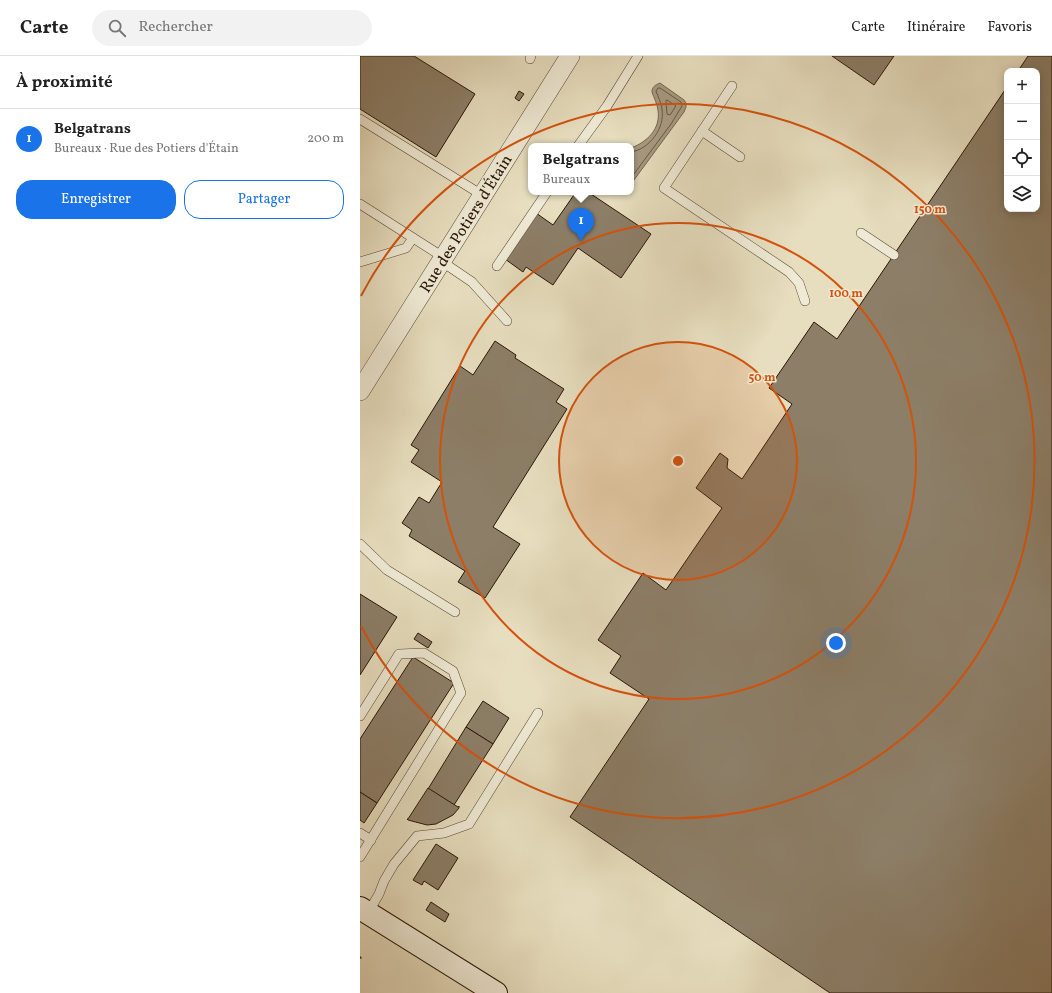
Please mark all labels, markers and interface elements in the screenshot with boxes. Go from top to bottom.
search box [92,10,372,46]
text: Carte [20,15,68,41]
icon: search [106,17,128,39]
text: Rechercher [138,17,213,38]
text: Carte [851,18,885,37]
text: Itinéraire [907,18,966,37]
text: Favoris [988,18,1032,37]
map controls [1004,68,1040,212]
button: + [1004,68,1040,104]
text: À proximité [16,71,113,94]
button: − [1004,104,1040,140]
text: Belgatrans [54,119,131,140]
text: 1 [26,130,32,148]
text: 200 m [307,130,344,148]
text: Bureaux · Rue des Potiers d'Étain [54,140,239,158]
button: locate [1004,140,1040,176]
popup [528,143,634,195]
text: Belgatrans [543,150,619,171]
street label: Rue des Potiers d'Étain [415,151,518,297]
text: Bureaux [543,171,590,189]
button: layers [1004,176,1040,212]
button: Enregistrer [16,180,176,219]
button: Partager [184,180,344,219]
text: 150 m [914,202,946,218]
pin: 1 [568,208,594,241]
text: 100 m [829,286,863,302]
text: 50 m [748,370,776,386]
centre of rings [671,454,685,468]
your location [826,633,846,653]

